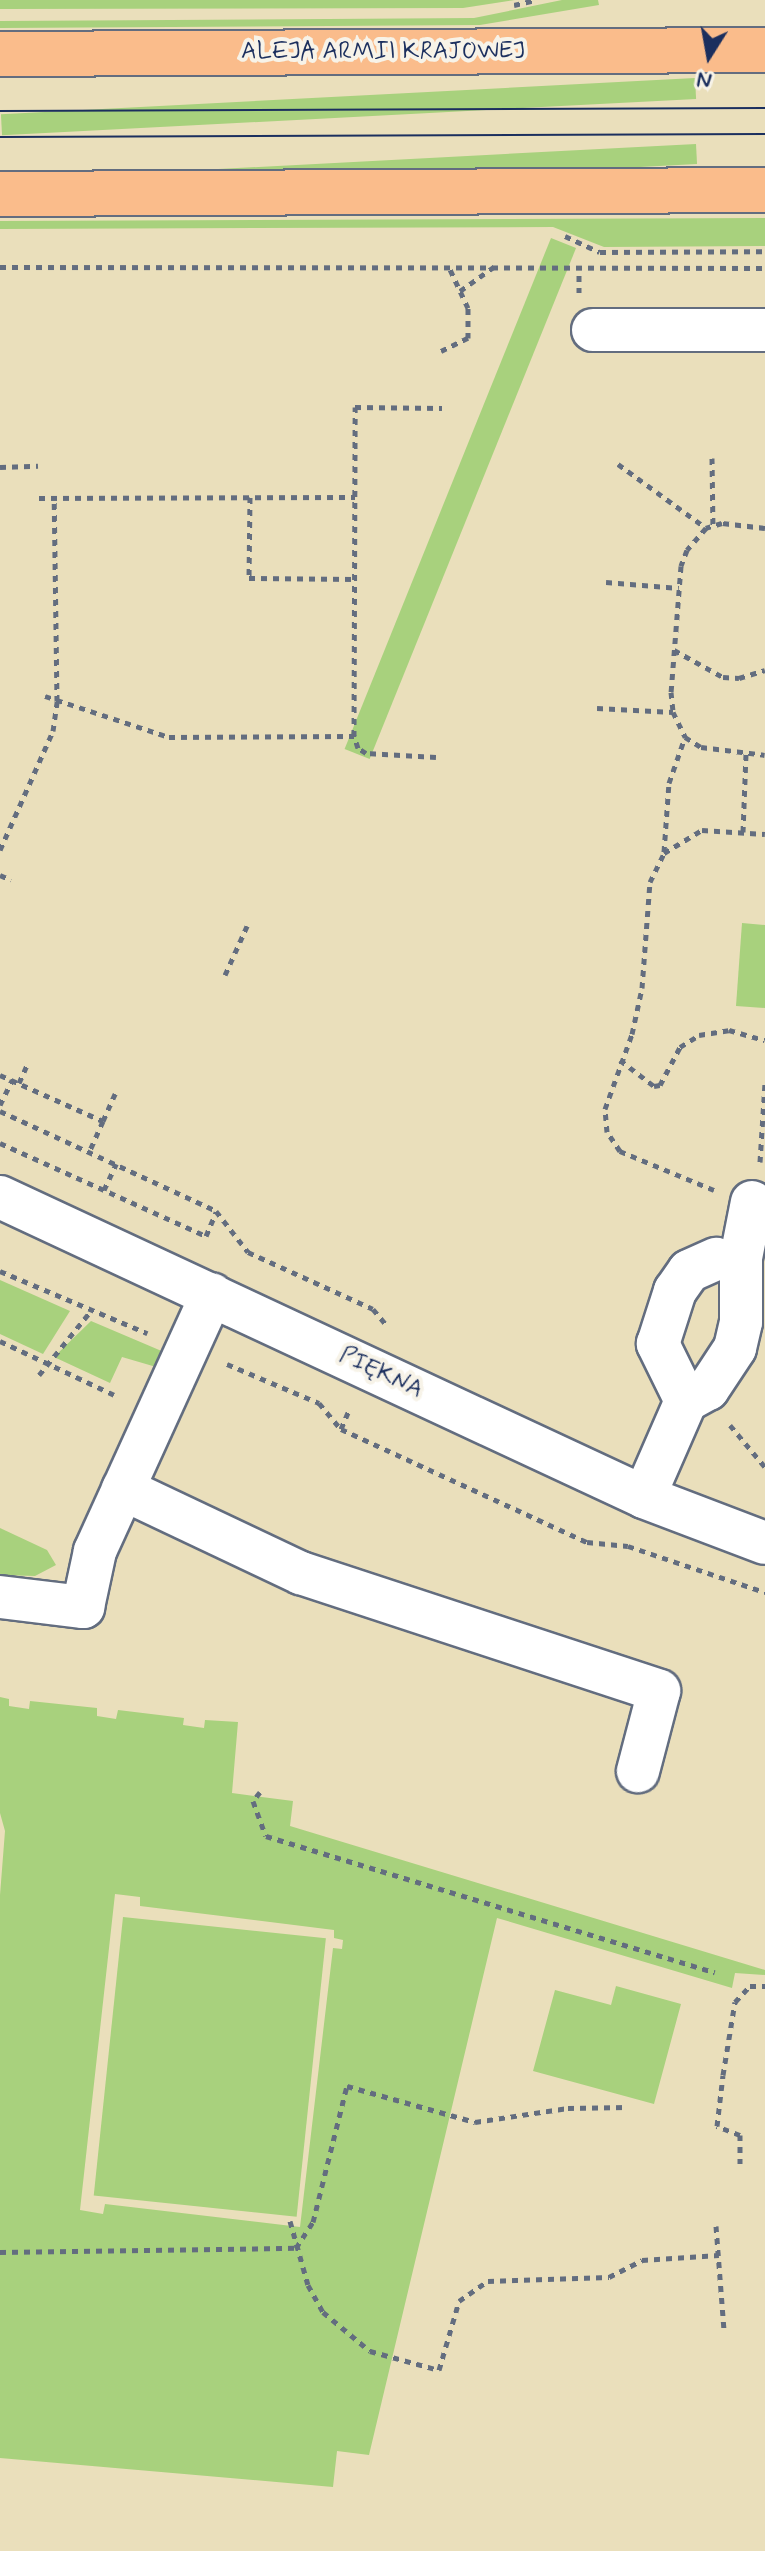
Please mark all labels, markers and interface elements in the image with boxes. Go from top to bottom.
north arrow [669,16,749,96]
street label: ALEJA ARMII KRAJOWEJ [241,38,525,66]
text: N [695,64,714,95]
street label: PIĘKNA [334,1341,428,1405]

